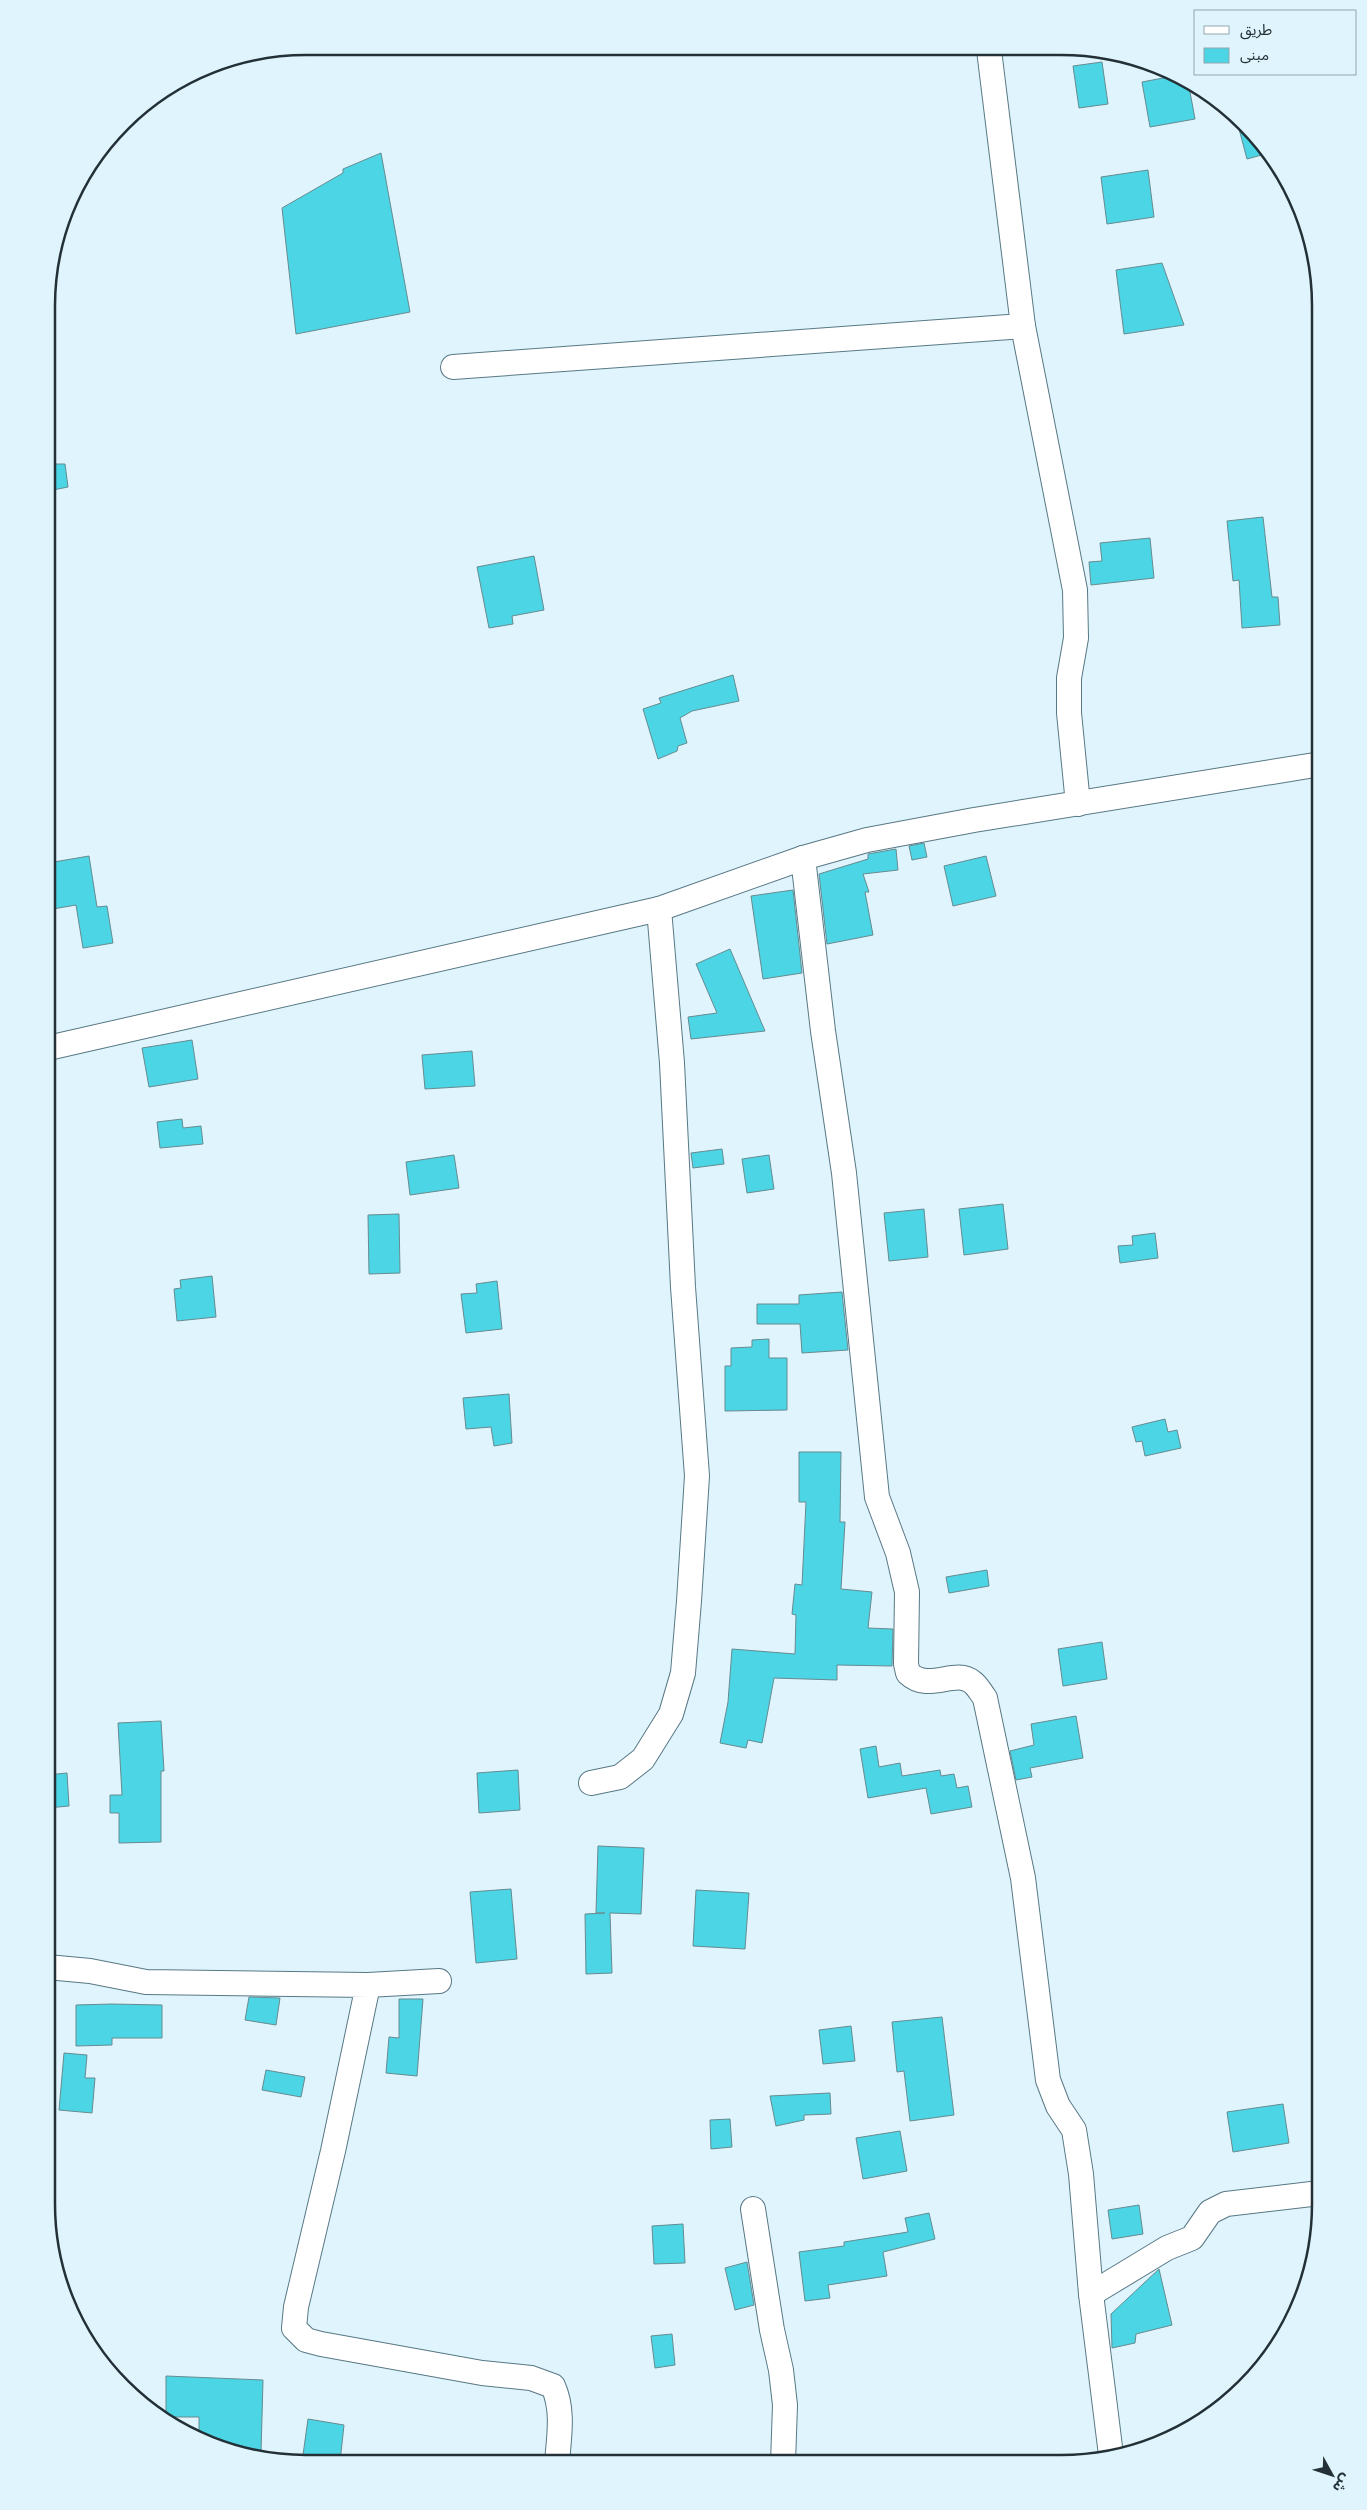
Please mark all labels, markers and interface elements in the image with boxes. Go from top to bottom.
legend [1194,10,1357,75]
text: طريق [1240,21,1272,40]
text: مبنى [1240,46,1269,64]
north arrow [1307,2450,1357,2500]
text: ش [1330,2471,1354,2496]

